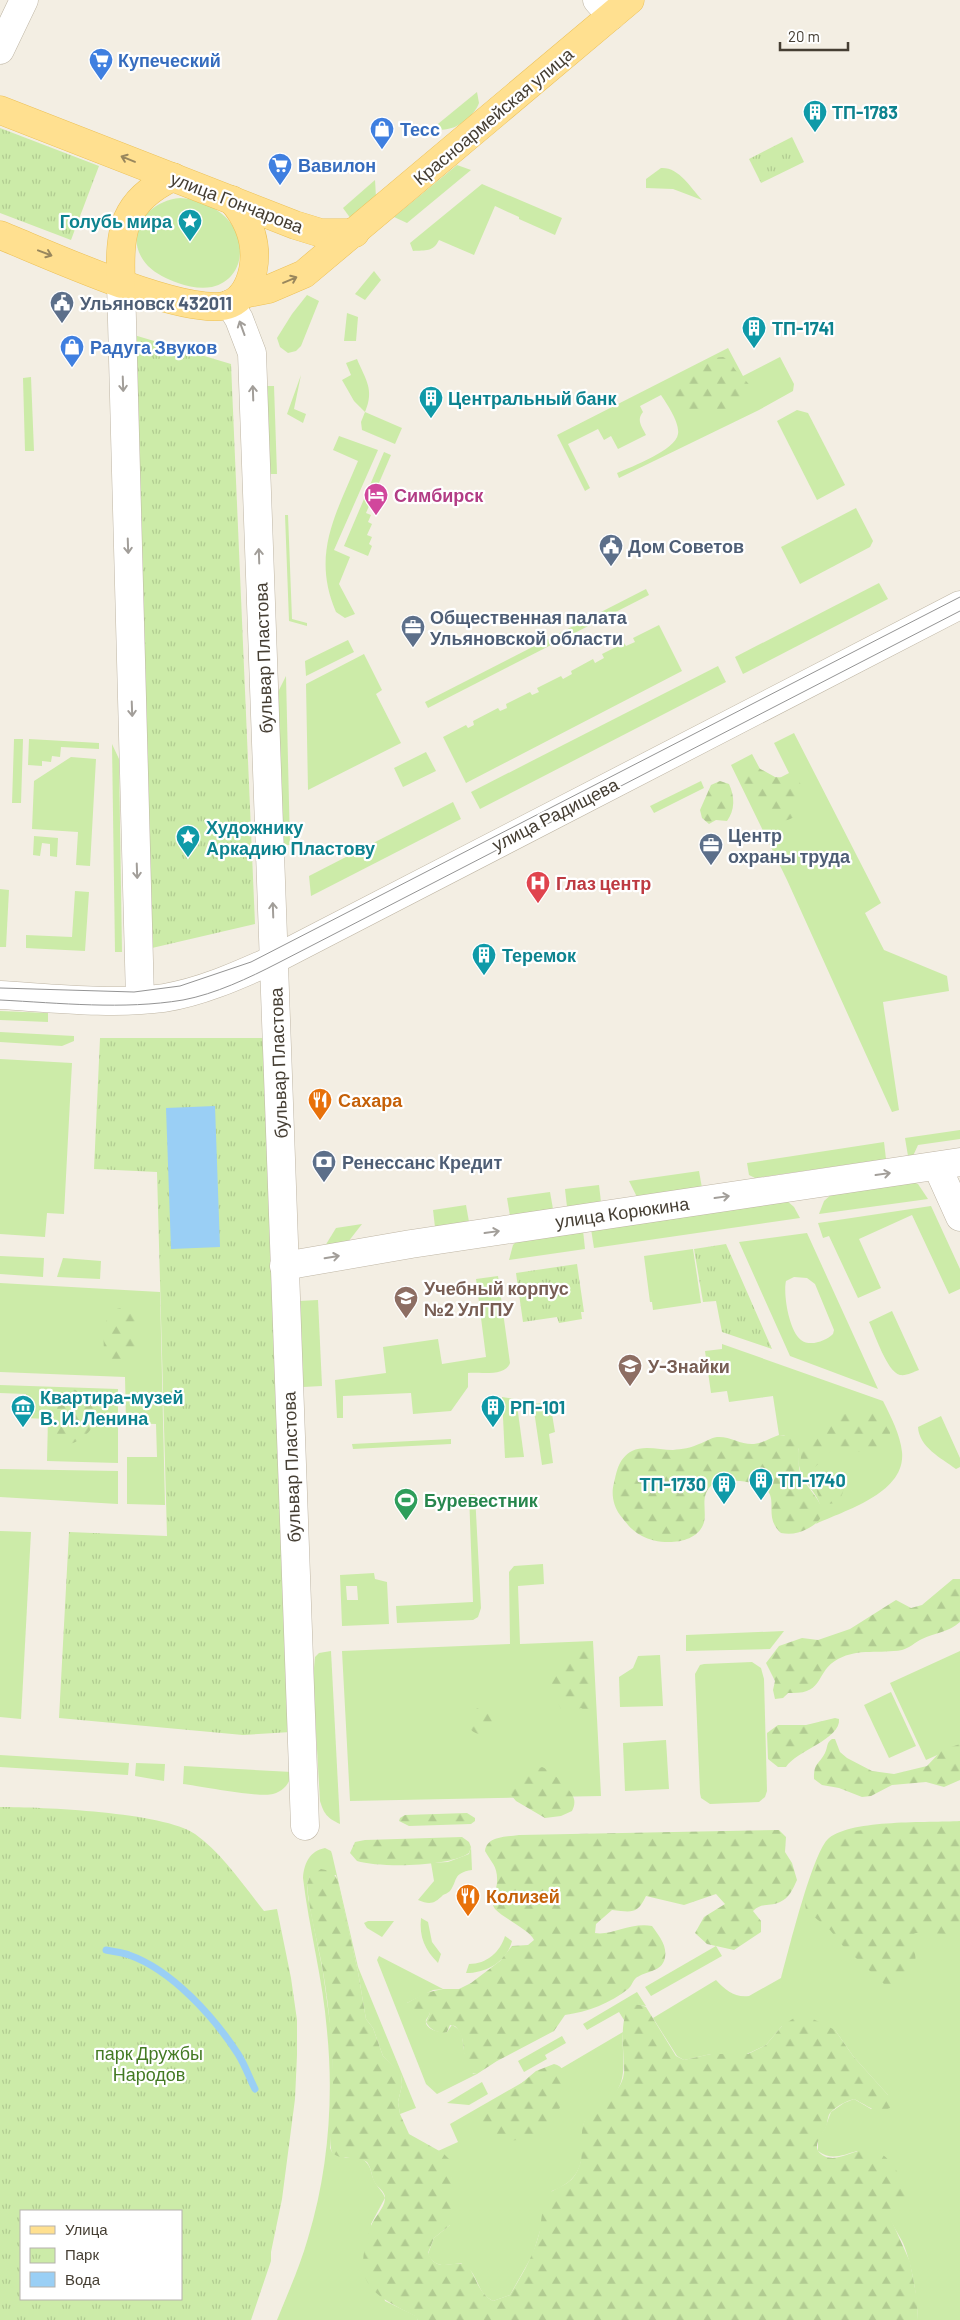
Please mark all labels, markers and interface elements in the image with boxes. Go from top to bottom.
scale bar [780,20,848,52]
text: 20 m [788,27,820,45]
street label: Красноармейская улица [409,42,578,189]
supermarket icon: Купеческий [88,47,114,81]
place label: Купеческий [118,49,221,71]
building icon: ТП-1783 [802,99,828,133]
place label: ТП-1783 [832,101,898,123]
shop icon: Тесс [369,116,395,150]
place label: Тесс [400,118,440,140]
supermarket icon: Вавилон [267,152,293,186]
one-way arrow [120,154,135,163]
place label: Вавилон [298,154,376,176]
street label: улица Гончарова [168,167,307,238]
place icon: Голубь мира [177,208,203,242]
place label: Голубь мира [60,210,173,232]
one-way arrow [37,249,53,258]
one-way arrow [282,275,297,285]
public building icon: Ульяновск 432011 [49,290,75,324]
place label: Ульяновск 432011 [80,292,232,314]
building icon: ТП-1741 [741,315,767,349]
place label: ТП-1741 [772,317,834,339]
one-way arrow [237,321,246,336]
shop icon: Радуга Звуков [59,334,85,368]
place label: Радуга Звуков [90,336,217,358]
one-way arrow [119,376,128,392]
building icon: Центральный банк [418,385,444,419]
one-way arrow [248,386,258,402]
place label: Центральный банк [448,387,617,409]
hotel icon: Симбирск [363,482,389,516]
place label: Симбирск [394,484,484,506]
public building icon: Дом Советов [598,533,624,567]
place label: Дом Советов [628,535,744,557]
one-way arrow [123,538,132,554]
one-way arrow [255,548,264,564]
street label: бульвар Пластова [249,581,277,734]
place label: Общественная палата Ульяновской области [430,606,628,649]
office icon: Общественная палата Ульяновской области [400,614,426,648]
one-way arrow [127,700,137,716]
street label: улица Радищева [488,772,623,855]
place label: Художнику Аркадию Пластову [206,816,375,859]
place icon: Художнику Аркадию Пластову [175,824,201,858]
place label: Центр охраны труда [728,824,851,867]
office icon: Центр охраны труда [698,832,724,866]
one-way arrow [132,862,142,879]
hospital icon: Глаз центр [525,870,551,904]
place label: Глаз центр [556,872,651,894]
one-way arrow [268,903,278,919]
building icon: Теремок [471,942,497,976]
place label: Теремок [502,944,577,966]
street label: бульвар Пластова [264,986,292,1139]
restaurant icon: Сахара [307,1087,333,1121]
place label: Сахара [338,1089,403,1111]
bank icon: Ренессанс Кредит [311,1149,337,1183]
place label: Ренессанс Кредит [342,1151,502,1173]
one-way arrow [875,1168,891,1178]
street label: улица Корюкина [554,1192,691,1232]
one-way arrow [714,1192,730,1202]
one-way arrow [484,1226,500,1236]
one-way arrow [323,1252,339,1262]
place label: Учебный корпус №2 УлГПУ [424,1277,569,1320]
school or university icon: Учебный корпус №2 УлГПУ [393,1285,419,1319]
school or university icon: У-Знайки [617,1353,643,1387]
place label: У-Знайки [648,1355,730,1377]
place label: Квартира-музей В. И. Ленина [40,1386,183,1429]
street label: бульвар Пластова [277,1390,305,1543]
museum icon: Квартира-музей В. И. Ленина [10,1394,36,1428]
building icon: РП-101 [480,1394,506,1428]
place label: РП-101 [510,1396,565,1418]
building icon: ТП-1740 [748,1467,774,1501]
place label: ТП-1740 [778,1469,846,1491]
building icon: ТП-1730 [711,1471,737,1505]
place label: ТП-1730 [639,1473,706,1495]
sports icon: Буревестник [393,1487,419,1521]
place label: Буревестник [424,1489,539,1511]
restaurant icon: Колизей [455,1883,481,1917]
place label: Колизей [486,1885,560,1907]
park label: парк Дружбы Народов [95,2042,203,2085]
legend [20,2210,182,2300]
text: Улица [65,2220,108,2238]
text: Парк [65,2245,99,2263]
text: Вода [65,2270,101,2288]

